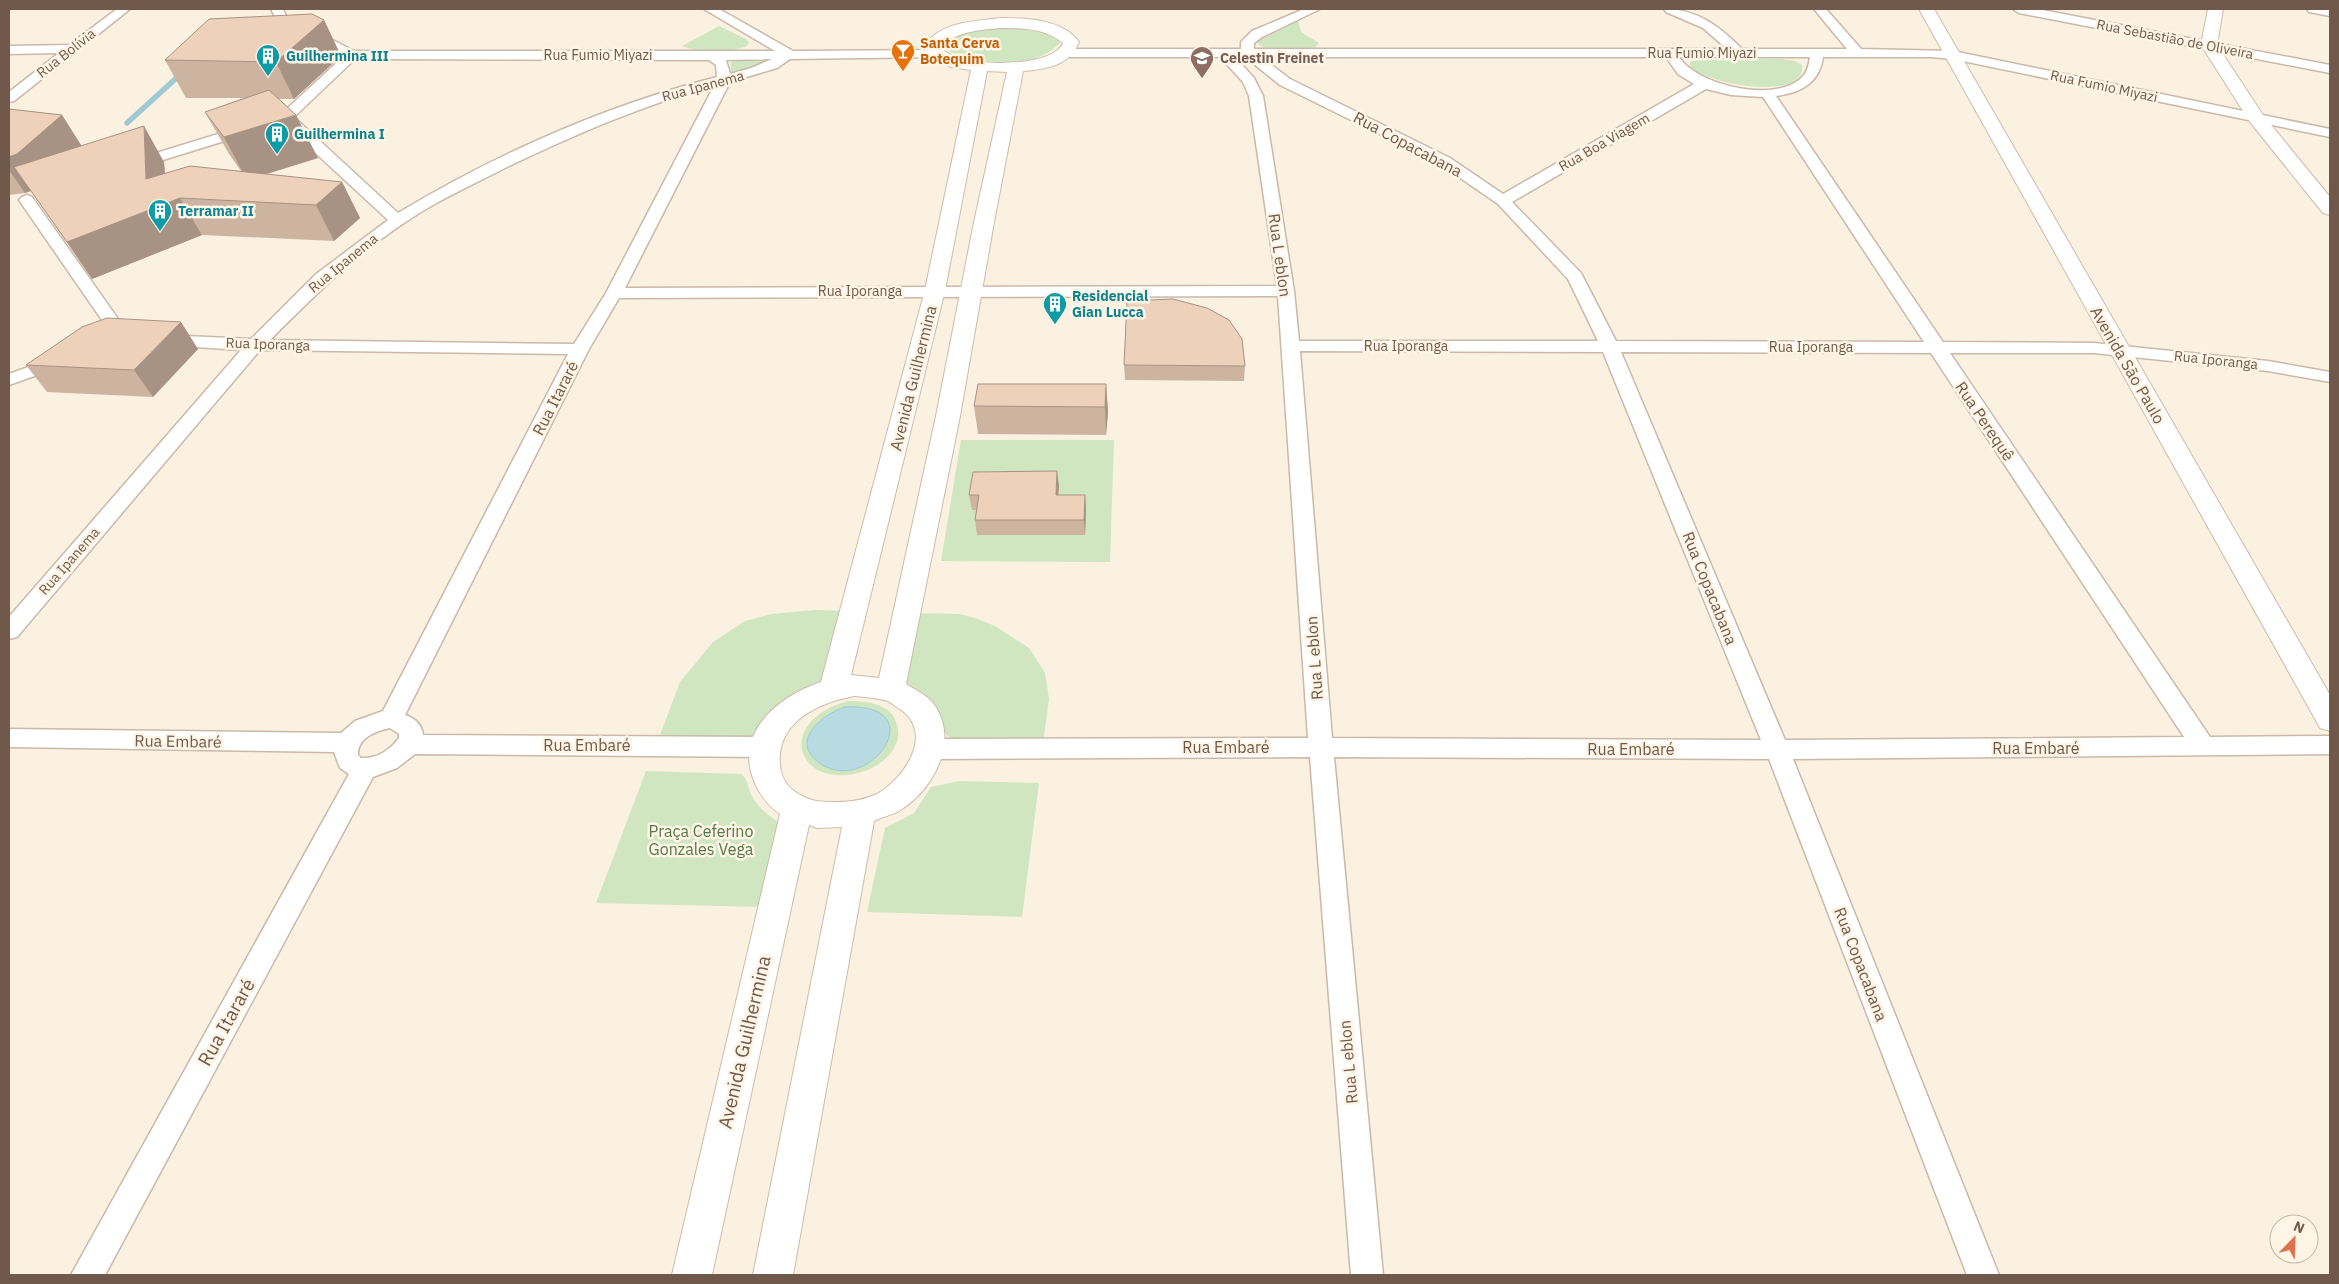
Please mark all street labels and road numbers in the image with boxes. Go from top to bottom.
street label: Rua Sebastião de Oliveira [2095,15,2256,63]
street label: Rua Bolívia [33,24,99,82]
street label: Rua Fumio Miyazi [1647,44,1757,62]
street label: Rua Fumio Miyazi [543,46,653,64]
street label: Rua Ipanema [660,66,747,106]
street label: Rua Fumio Miyazi [2049,66,2159,106]
street label: Rua Copacabana [1350,107,1466,181]
street label: Rua Boa Viagem [1555,109,1653,175]
street label: Rua L eblon [1264,212,1296,298]
street label: Rua Ipanema [305,229,382,296]
street label: Rua Iporanga [818,282,903,300]
street label: Avenida Guilhermina [885,303,941,453]
street label: Avenida São Paulo [2086,303,2170,427]
street label: Rua Iporanga [225,334,311,354]
street label: Rua Iporanga [1364,337,1449,355]
street label: Rua Iporanga [1769,338,1854,356]
street label: Rua Iporanga [2173,347,2260,373]
street label: Rua Itararé [528,357,582,439]
street label: Rua Perequê [1951,377,2019,465]
street label: Rua Ipanema [35,523,104,599]
street label: Rua Copacabana [1678,528,1742,648]
street label: Rua L eblon [1301,615,1327,701]
street label: Rua Embaré [134,730,222,752]
street label: Rua Embaré [543,735,631,755]
street label: Rua Embaré [1182,737,1270,757]
street label: Rua Embaré [1992,738,2080,758]
street label: Rua Embaré [1587,739,1675,759]
street label: Rua Copacabana [1830,904,1892,1024]
street label: Avenida Guilhermina [712,953,776,1131]
street label: Rua Itararé [192,974,260,1070]
street label: Rua L eblon [1334,1019,1362,1105]

